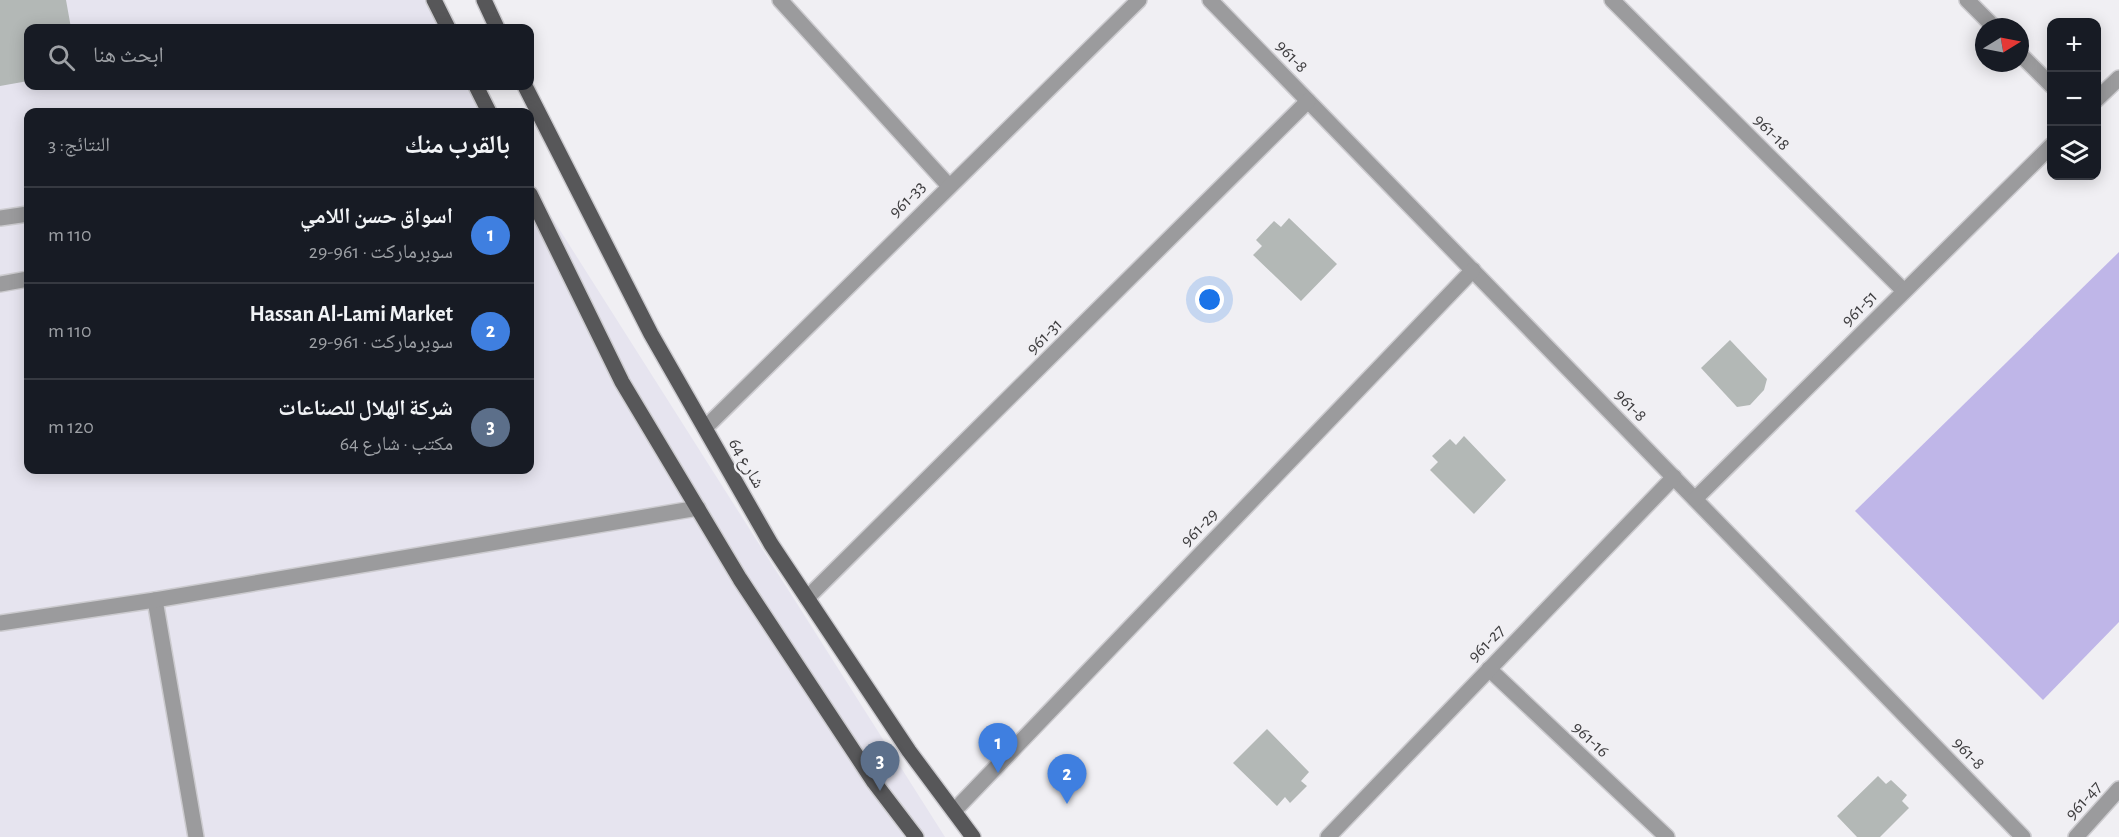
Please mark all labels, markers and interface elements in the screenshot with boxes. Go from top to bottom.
north arrow [1975,18,2029,72]
map controls [2047,18,2101,180]
button: + [2047,18,2101,72]
search box [24,24,534,90]
street label: 961-8 [1272,37,1311,76]
icon: search [45,41,78,74]
text: ابحث هنا [93,44,164,66]
button: − [2047,72,2101,126]
street label: 961-18 [1750,111,1793,154]
button: layers [2047,126,2101,180]
text: بالقرب منك [405,132,510,158]
text: النتائج: 3 [48,135,110,155]
street label: 961-33 [886,178,929,221]
text: اسواق حسن اللامي [300,205,453,227]
text: 110 m [48,225,92,245]
text: 1 [487,225,494,245]
text: سوبرماركت · 961-29 [309,242,453,262]
your location [1195,285,1224,314]
street label: 961-51 [1838,287,1881,330]
text: Hassan Al-Lami Market [250,303,453,325]
street label: 961-31 [1023,315,1066,358]
text: 110 m [48,321,92,341]
text: 2 [486,321,495,341]
text: سوبرماركت · 961-29 [309,332,453,352]
street label: 961-8 [1611,386,1650,425]
text: شركة الهلال للصناعات [278,397,453,419]
text: 120 m [48,417,94,437]
text: 3 [486,417,495,437]
text: مكتب · شارع 64 [340,434,453,454]
street label: شارع 64 [724,435,768,492]
street label: 961-29 [1178,505,1222,550]
street label: 961-27 [1465,621,1509,666]
street label: 961-16 [1568,718,1612,761]
pin: 1 [978,724,1018,773]
street label: 961-8 [1949,734,1988,773]
pin: 3 [860,742,900,791]
pin: 2 [1048,754,1086,804]
street label: 961-47 [2062,778,2105,823]

